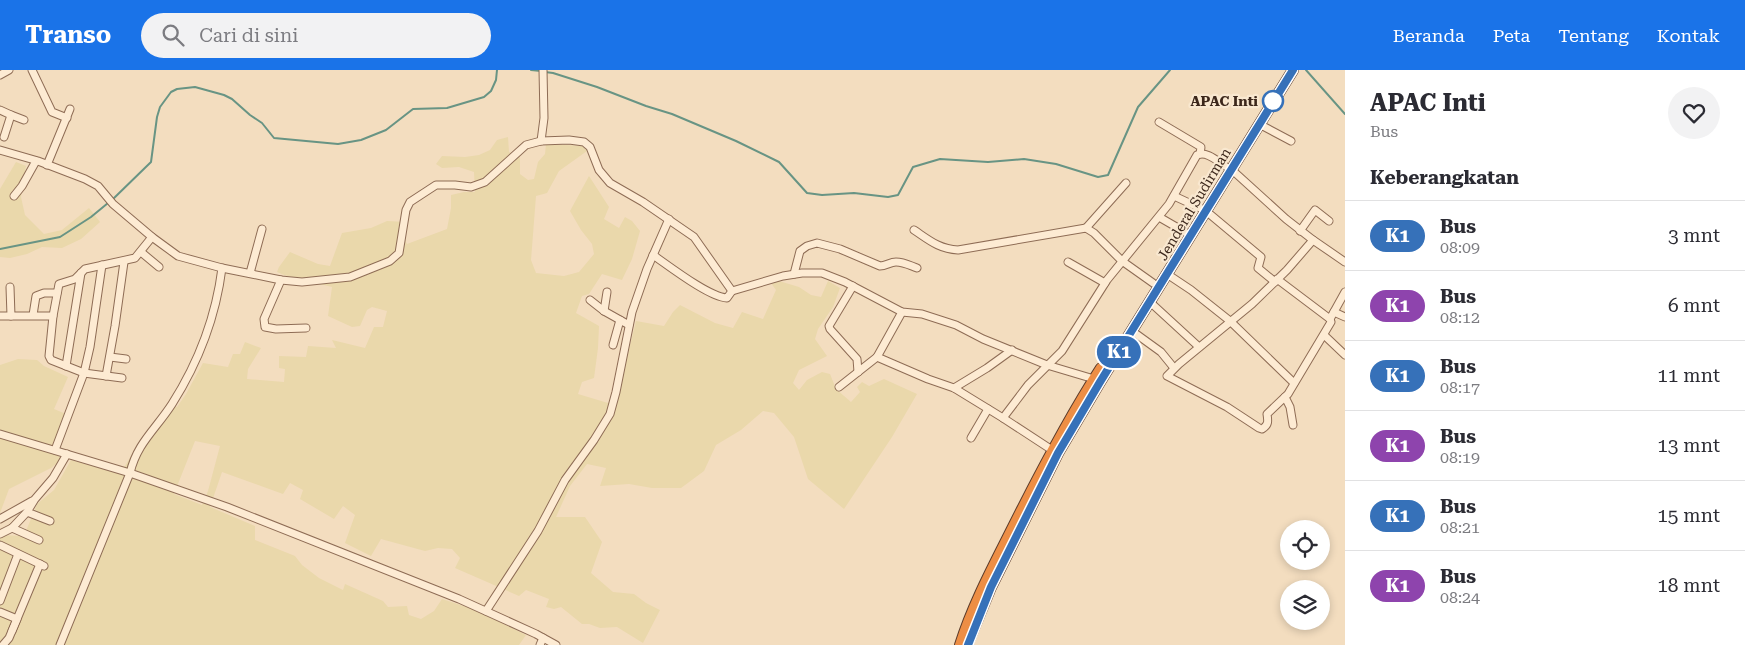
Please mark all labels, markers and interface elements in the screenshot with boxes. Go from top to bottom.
search box [141,13,491,58]
text: Transo [25,21,111,49]
icon: search [159,21,187,49]
text: Cari di sini [199,24,298,47]
text: Beranda [1393,25,1465,46]
text: Peta [1493,25,1530,46]
text: Tentang [1558,25,1629,46]
text: Kontak [1657,25,1720,46]
button: heart [1668,87,1720,139]
text: APAC Inti [1370,89,1486,117]
marker: APAC Inti [1262,90,1284,112]
place label: APAC Inti [1190,93,1258,109]
text: Bus [1370,122,1398,141]
street label: Jenderal Sudirman [1154,145,1234,263]
text: Keberangkatan [1370,166,1519,189]
text: Bus [1440,215,1476,238]
text: 3 mnt [1668,224,1720,247]
text: K1 [1385,225,1410,246]
text: 08:09 [1440,238,1480,257]
text: Bus [1440,285,1476,308]
text: 6 mnt [1668,294,1720,317]
text: K1 [1385,295,1410,316]
text: 08:12 [1440,308,1480,327]
line badge: K1 [1096,336,1142,368]
text: K1 [1107,341,1131,362]
text: Bus [1440,355,1476,378]
text: 11 mnt [1657,364,1720,387]
text: K1 [1385,365,1410,386]
text: 08:17 [1440,378,1480,397]
text: Bus [1440,425,1476,448]
text: 13 mnt [1657,434,1720,457]
text: K1 [1385,435,1410,456]
text: 08:19 [1440,448,1480,467]
text: Bus [1440,495,1476,518]
text: 15 mnt [1657,504,1720,527]
text: K1 [1385,505,1410,526]
text: 08:21 [1440,518,1480,537]
map controls [1280,520,1330,630]
button: locate [1280,520,1330,570]
text: Bus [1440,565,1476,588]
text: 18 mnt [1657,574,1720,597]
text: K1 [1385,575,1410,596]
button: layers [1280,580,1330,630]
text: 08:24 [1440,588,1480,607]

